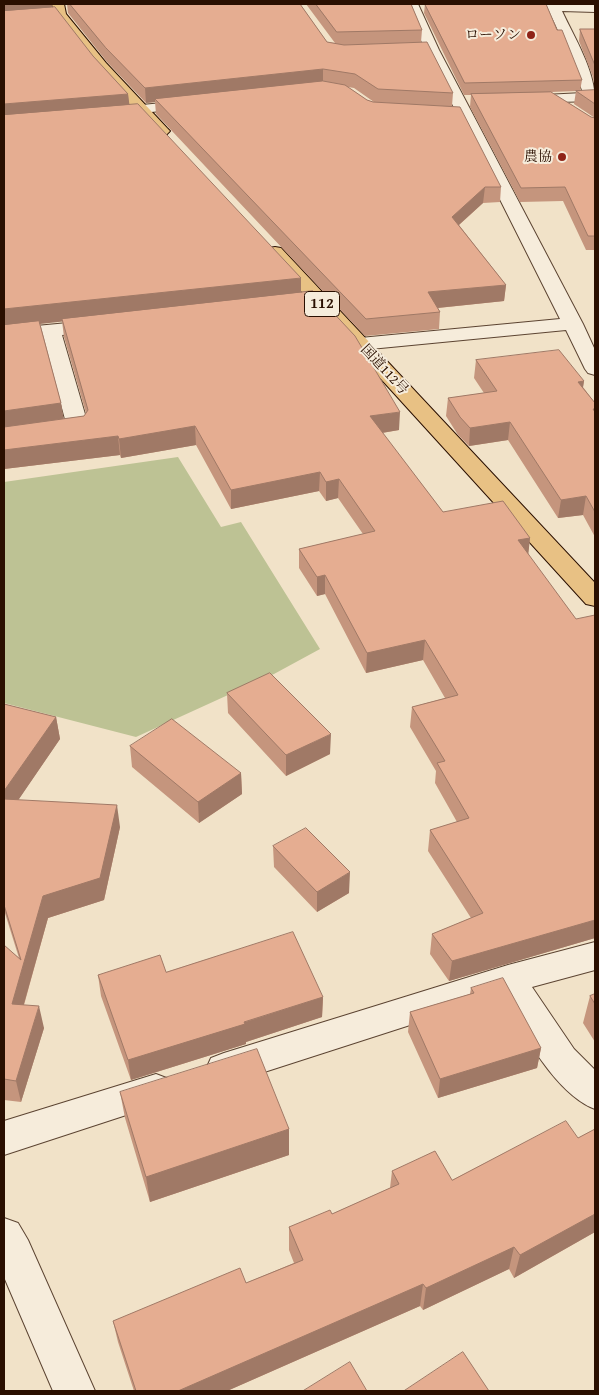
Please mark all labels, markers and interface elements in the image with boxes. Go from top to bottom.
place label: ローソン [465,27,521,43]
marker: ローソン [525,29,537,41]
place label: 農協 [524,149,552,165]
marker: 農協 [556,151,568,163]
road number: 112 [304,292,340,316]
street label: 国道112号 [357,342,411,398]

